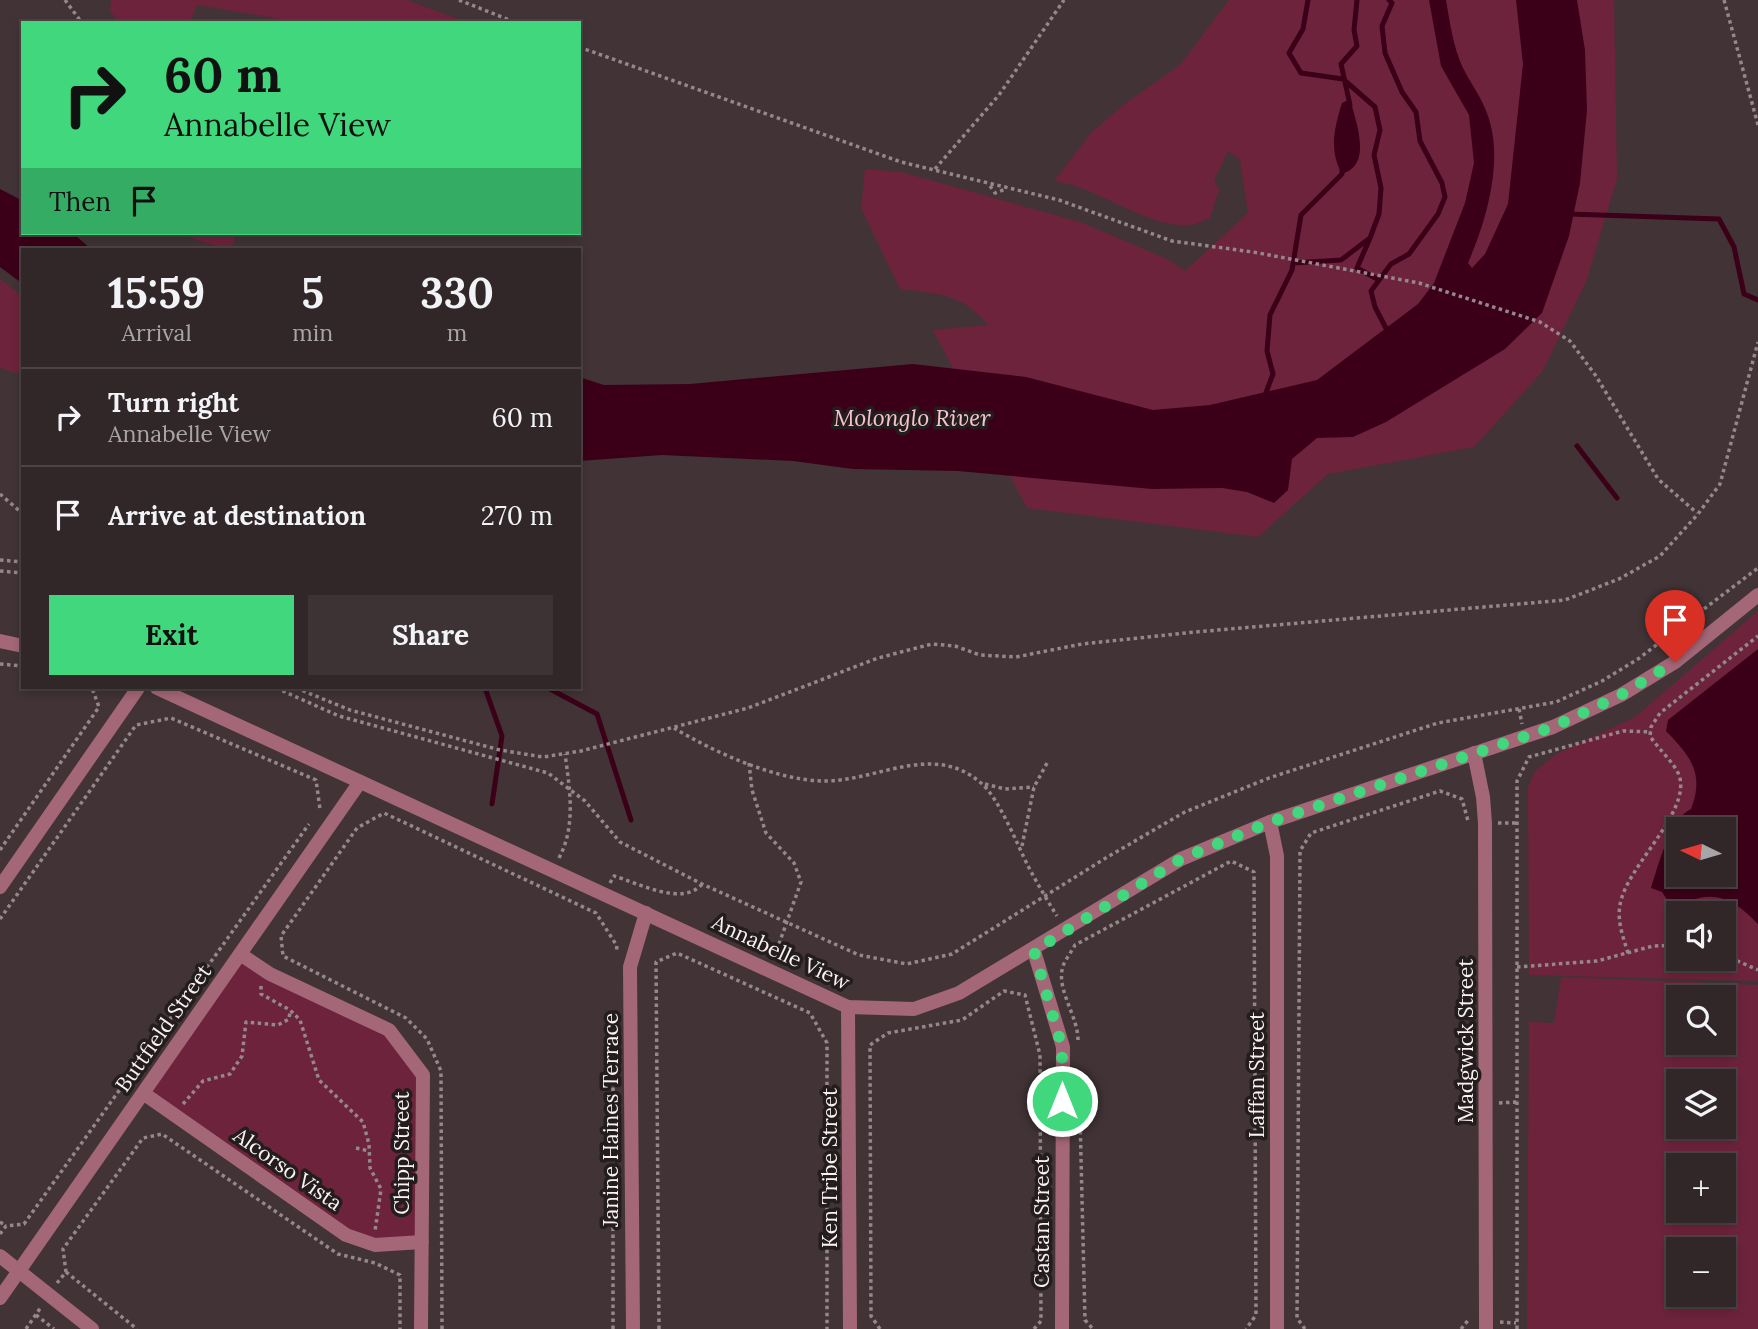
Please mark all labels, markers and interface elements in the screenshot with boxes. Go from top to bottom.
text: 60 m [164,43,281,105]
icon: right [49,49,140,140]
text: Annabelle View [164,104,391,145]
icon: arrive [125,182,163,220]
text: Then [49,185,111,218]
text: 15:59 [108,266,205,320]
text: 5 [301,266,324,320]
text: 330 [420,266,494,320]
text: Arrival [121,318,192,347]
text: min [292,318,333,347]
text: m [447,318,467,347]
text: Turn right [108,386,239,419]
icon: right [49,398,87,436]
text: 60 m [492,401,553,434]
water label: Molonglo River [833,403,991,432]
text: Annabelle View [108,419,271,448]
icon: arrive [49,496,87,534]
text: Arrive at destination [108,499,366,532]
text: 270 m [481,499,553,532]
pin [1645,590,1705,662]
button: Exit [49,595,294,675]
button: Share [308,595,553,675]
icon: arrive [1656,601,1694,639]
north arrow [1666,817,1736,887]
map controls [1666,817,1736,1307]
button: sound [1666,901,1736,971]
street label: Annabelle View [707,908,854,996]
street label: Buttfield Street [109,958,217,1097]
street label: Madgwick Street [1452,958,1479,1123]
button: search [1666,985,1736,1055]
street label: Laffan Street [1243,1011,1270,1138]
street label: Janine Haines Terrace [597,1013,624,1228]
position arrow [1025,1064,1099,1138]
button: layers [1666,1069,1736,1139]
street label: Ken Tribe Street [816,1087,843,1248]
street label: Chipp Street [388,1090,415,1215]
street label: Alcorso Vista [227,1121,348,1217]
button: + [1666,1153,1736,1223]
street label: Castan Street [1028,1155,1055,1288]
button: − [1666,1237,1736,1307]

